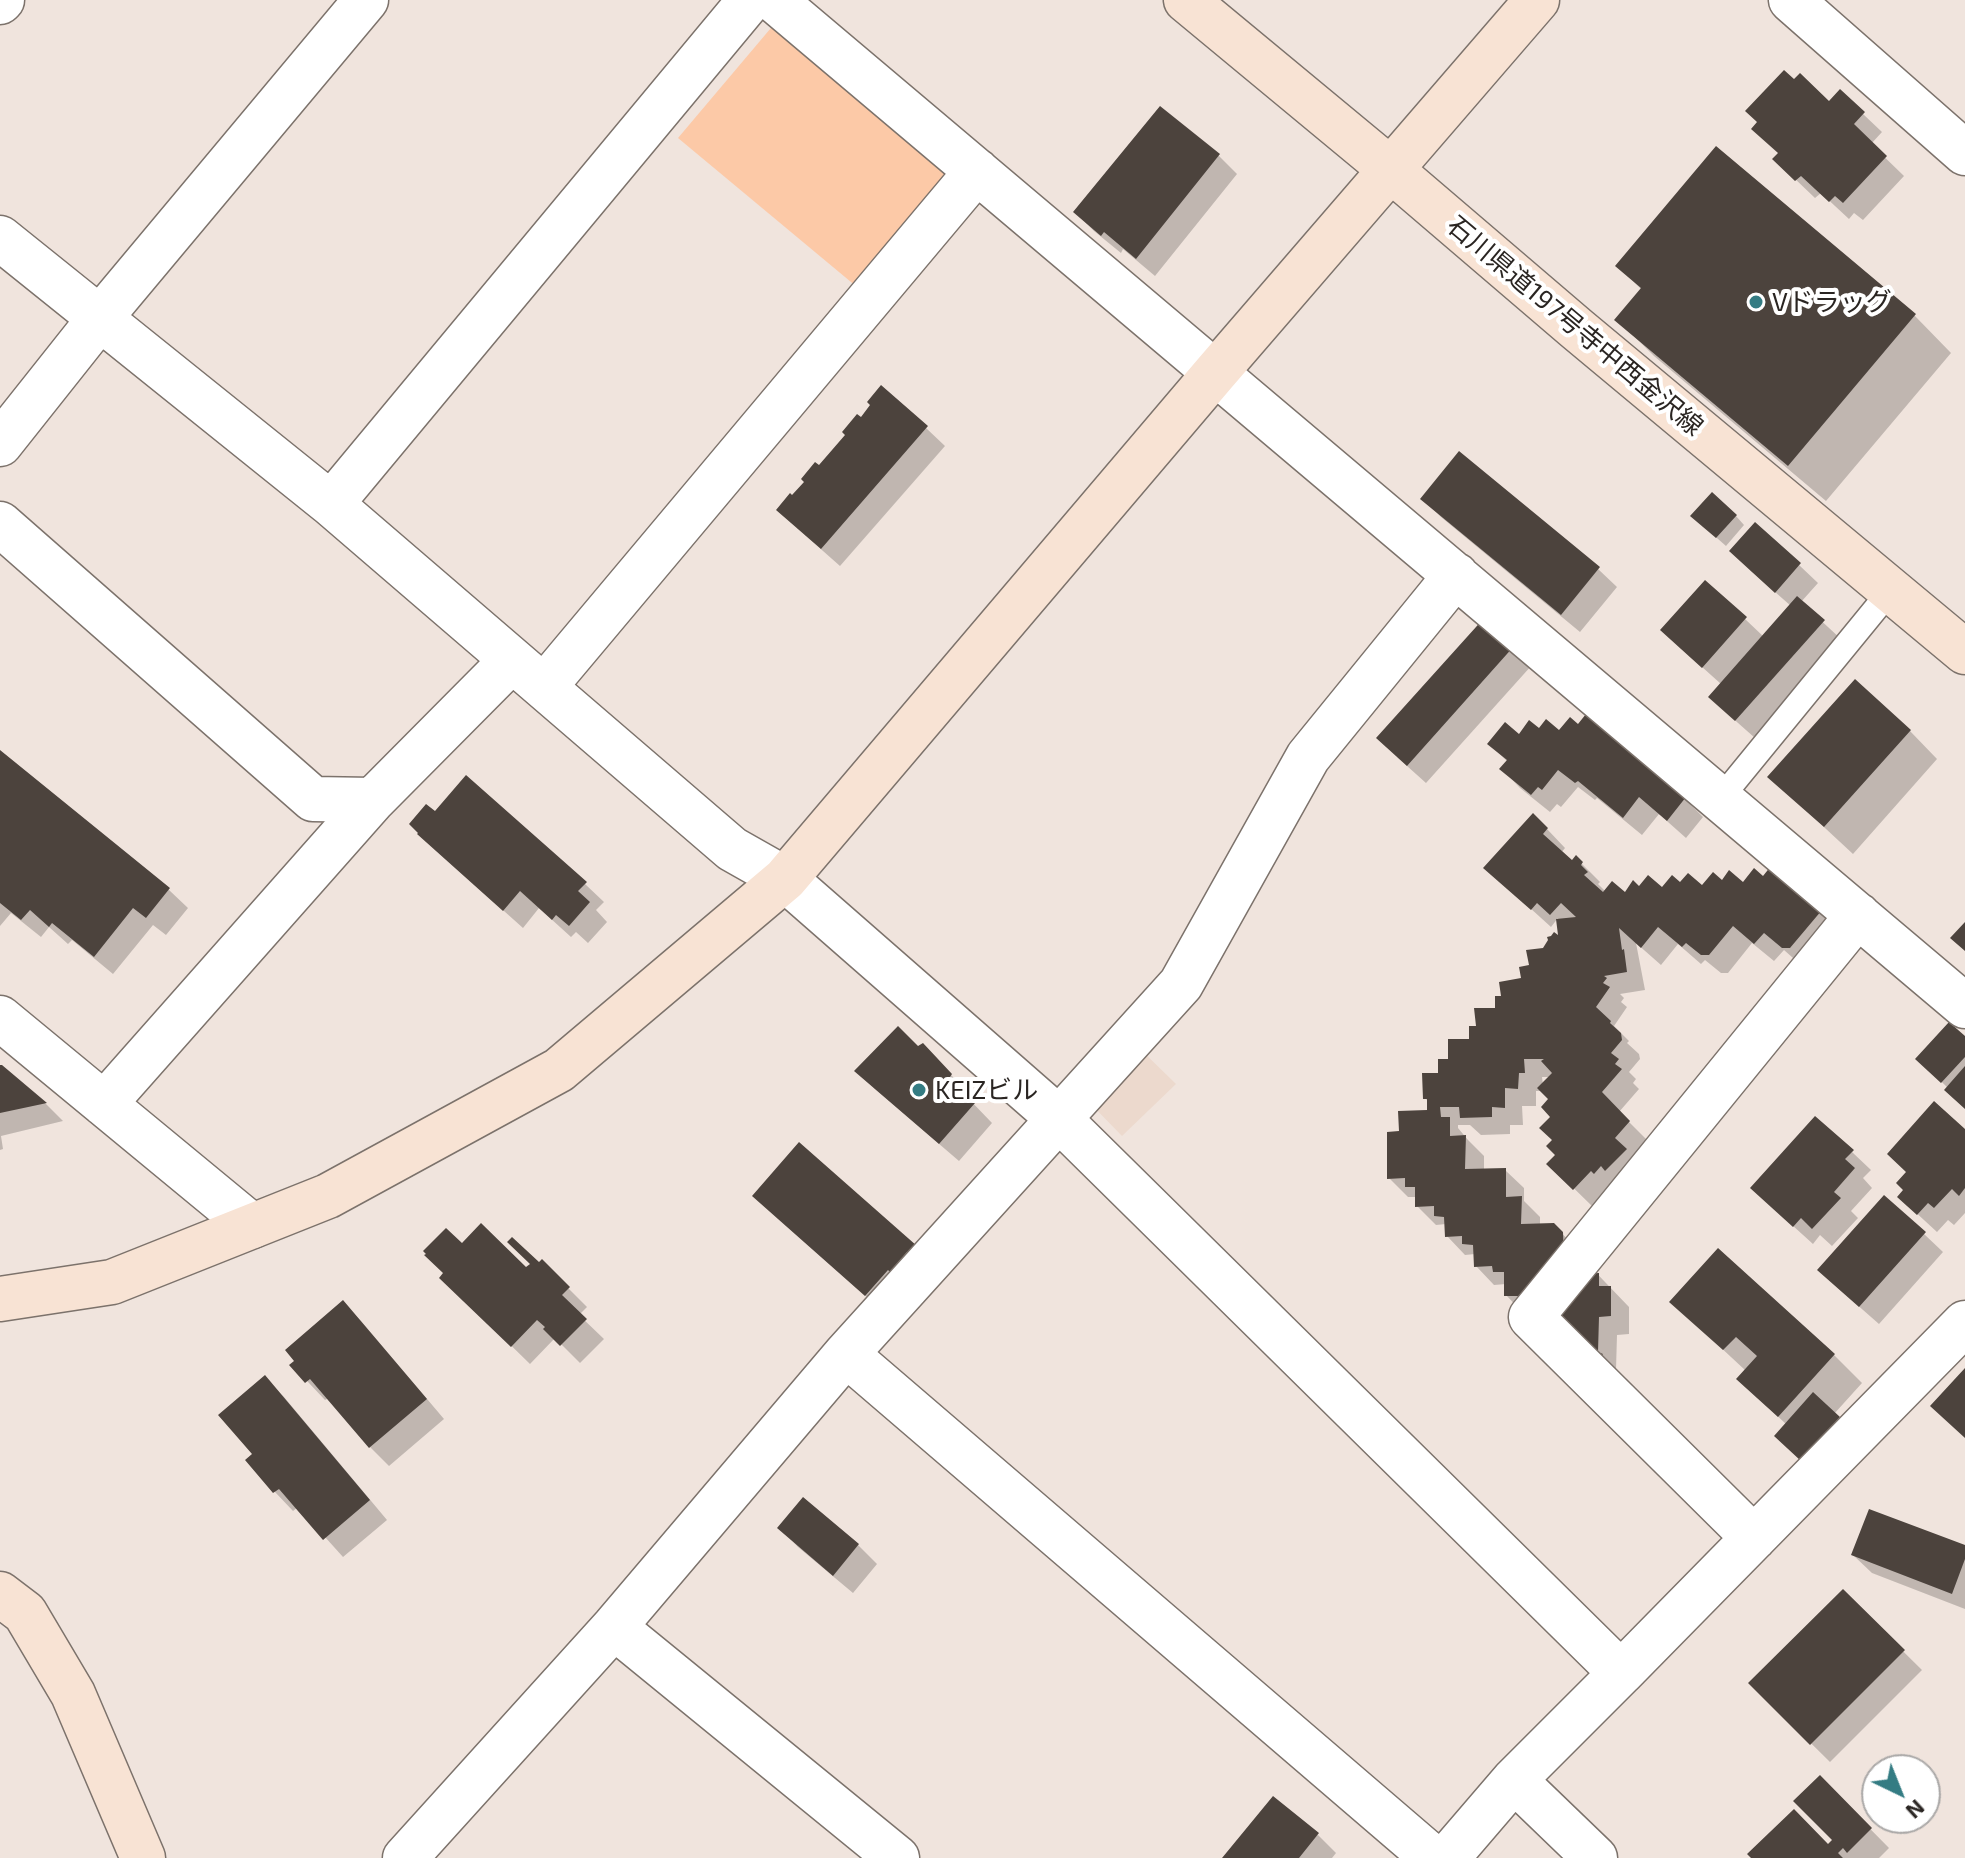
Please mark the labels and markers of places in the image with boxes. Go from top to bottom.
place label: Vドラッグ [1772,286,1892,318]
marker: Vドラッグ [1747,293,1765,311]
place label: KEIZビル [935,1074,1038,1106]
marker: KEIZビル [910,1081,928,1099]

